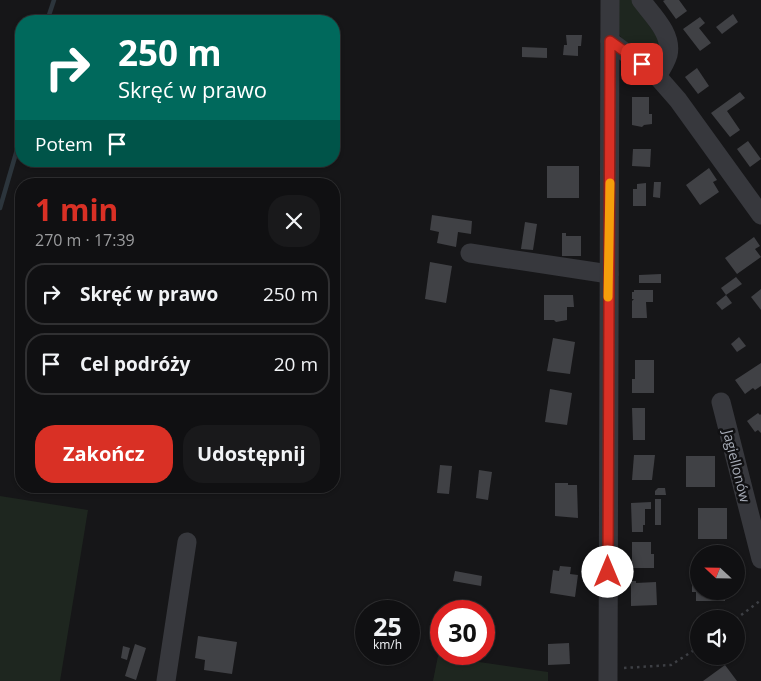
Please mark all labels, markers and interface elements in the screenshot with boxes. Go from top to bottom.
text: 250 m [118,29,222,76]
icon: right [35,35,100,100]
pin [621,43,663,85]
icon: arrive [628,50,656,78]
text: Skręć w prawo [118,74,267,104]
icon: arrive [103,130,131,158]
text: Potem [35,131,93,157]
text: 1 min [35,189,118,230]
button: close [268,195,320,247]
text: 270 m · 17:39 [35,229,135,251]
icon: right [37,280,65,308]
text: Skręć w prawo [80,281,218,307]
text: 250 m [263,281,318,307]
icon: arrive [37,350,65,378]
text: Cel podróży [80,351,190,377]
text: 20 m [274,351,318,377]
button: Zakończ [35,425,173,483]
button: Udostępnij [183,425,320,483]
street label: Jagiellonów [718,426,755,504]
position arrow [581,545,633,597]
north arrow [690,545,745,600]
map controls [690,545,745,665]
speed limit sign: 30 [430,600,495,665]
text: 25 [373,609,402,643]
button: sound [690,610,745,665]
text: km/h [373,636,402,653]

